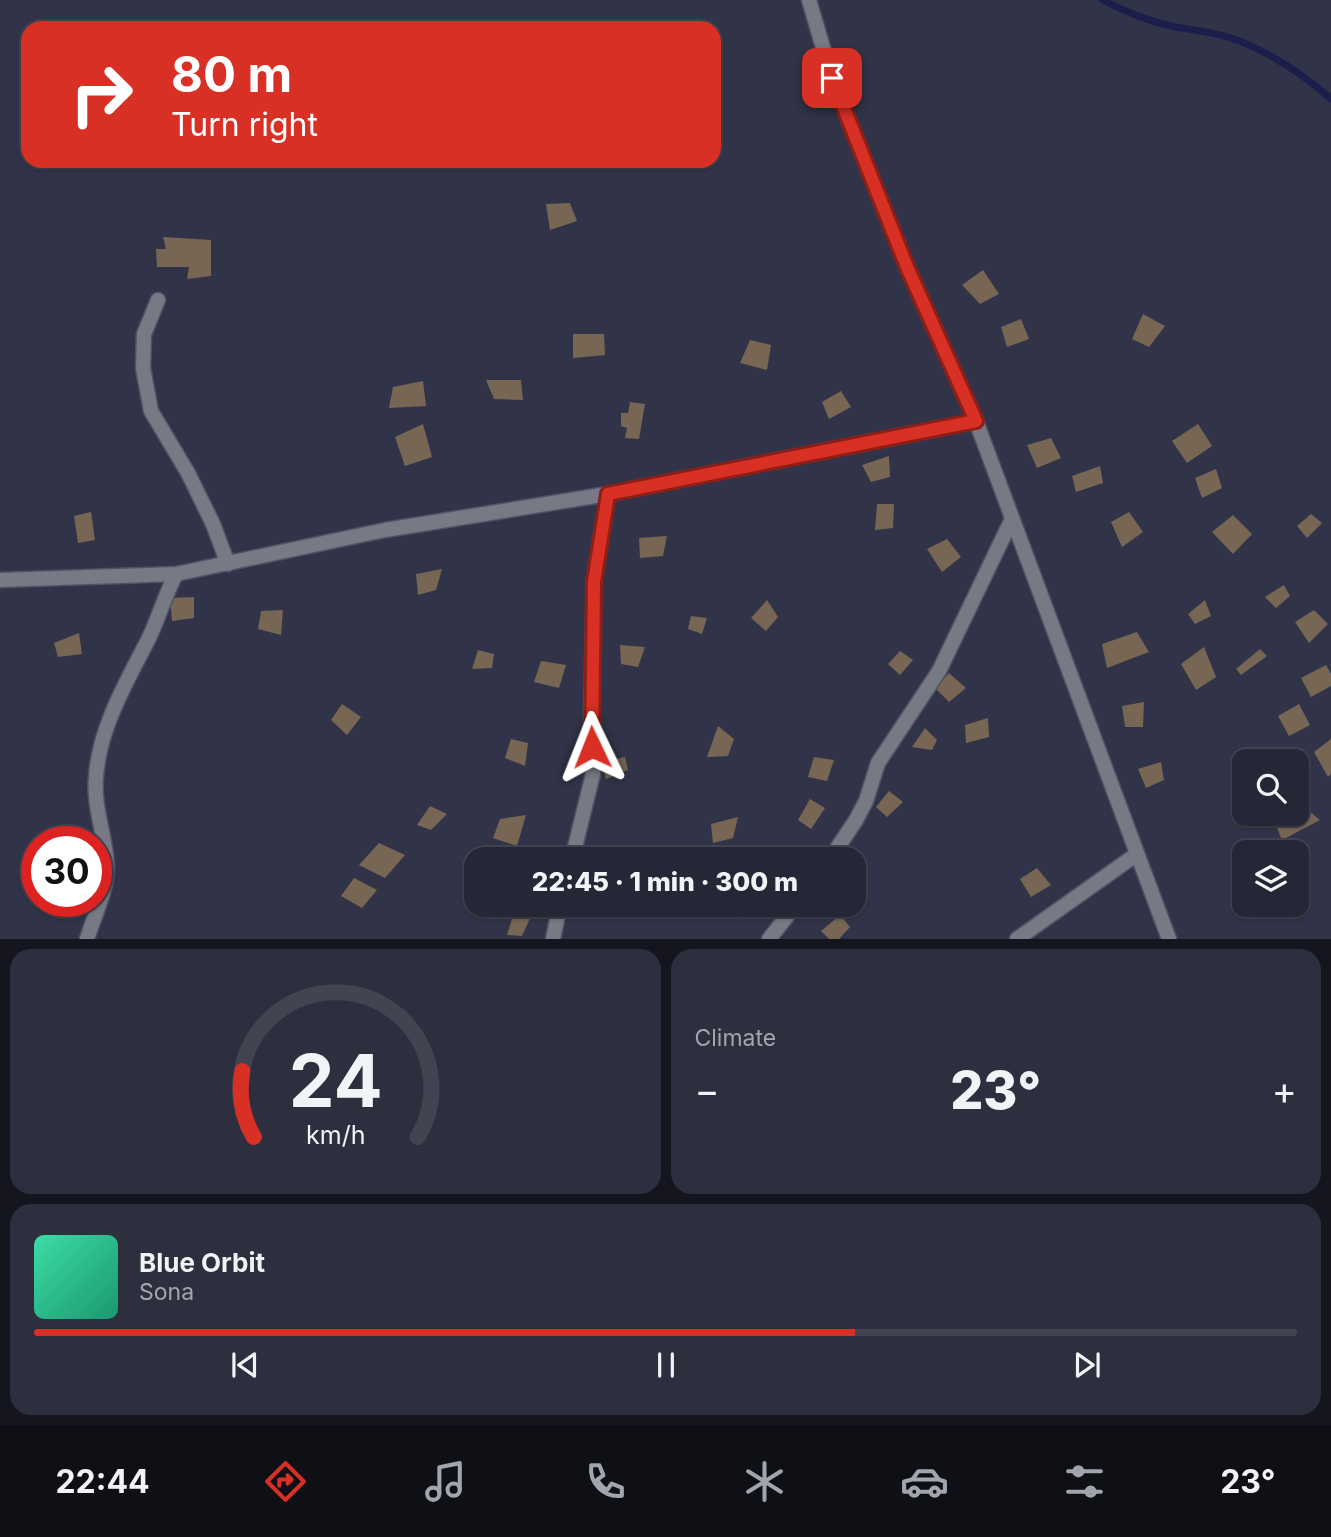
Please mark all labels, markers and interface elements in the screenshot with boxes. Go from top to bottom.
text: 80 m [171,45,292,104]
pin [802,48,862,108]
icon: right [56,49,147,140]
icon: arrive [813,59,851,97]
text: Turn right [171,105,318,144]
position arrow [555,710,629,784]
map controls [1232,749,1309,917]
button: search [1232,749,1309,826]
speed limit sign: 30 [21,826,112,917]
button: layers [1232,840,1309,917]
text: 22:45 · 1 min · 300 m [532,866,798,897]
text: Climate [695,1024,776,1052]
text: 24 [288,1037,382,1126]
text: 23° [950,1059,1041,1122]
text: − [695,1067,720,1113]
text: + [1272,1067,1297,1113]
text: km/h [306,1120,365,1150]
text: Blue Orbit [139,1247,265,1278]
text: Sona [139,1278,194,1306]
icon: previous [226,1346,264,1384]
icon: pause [647,1346,685,1384]
icon: next [1068,1346,1106,1384]
icon: directions [261,1457,310,1506]
icon: music [421,1457,470,1506]
icon: phone [581,1457,630,1506]
icon: climate [740,1457,789,1506]
icon: car [900,1457,949,1506]
icon: filters [1060,1457,1109,1506]
text: 22:44 [55,1462,150,1501]
text: 23° [1220,1462,1275,1501]

